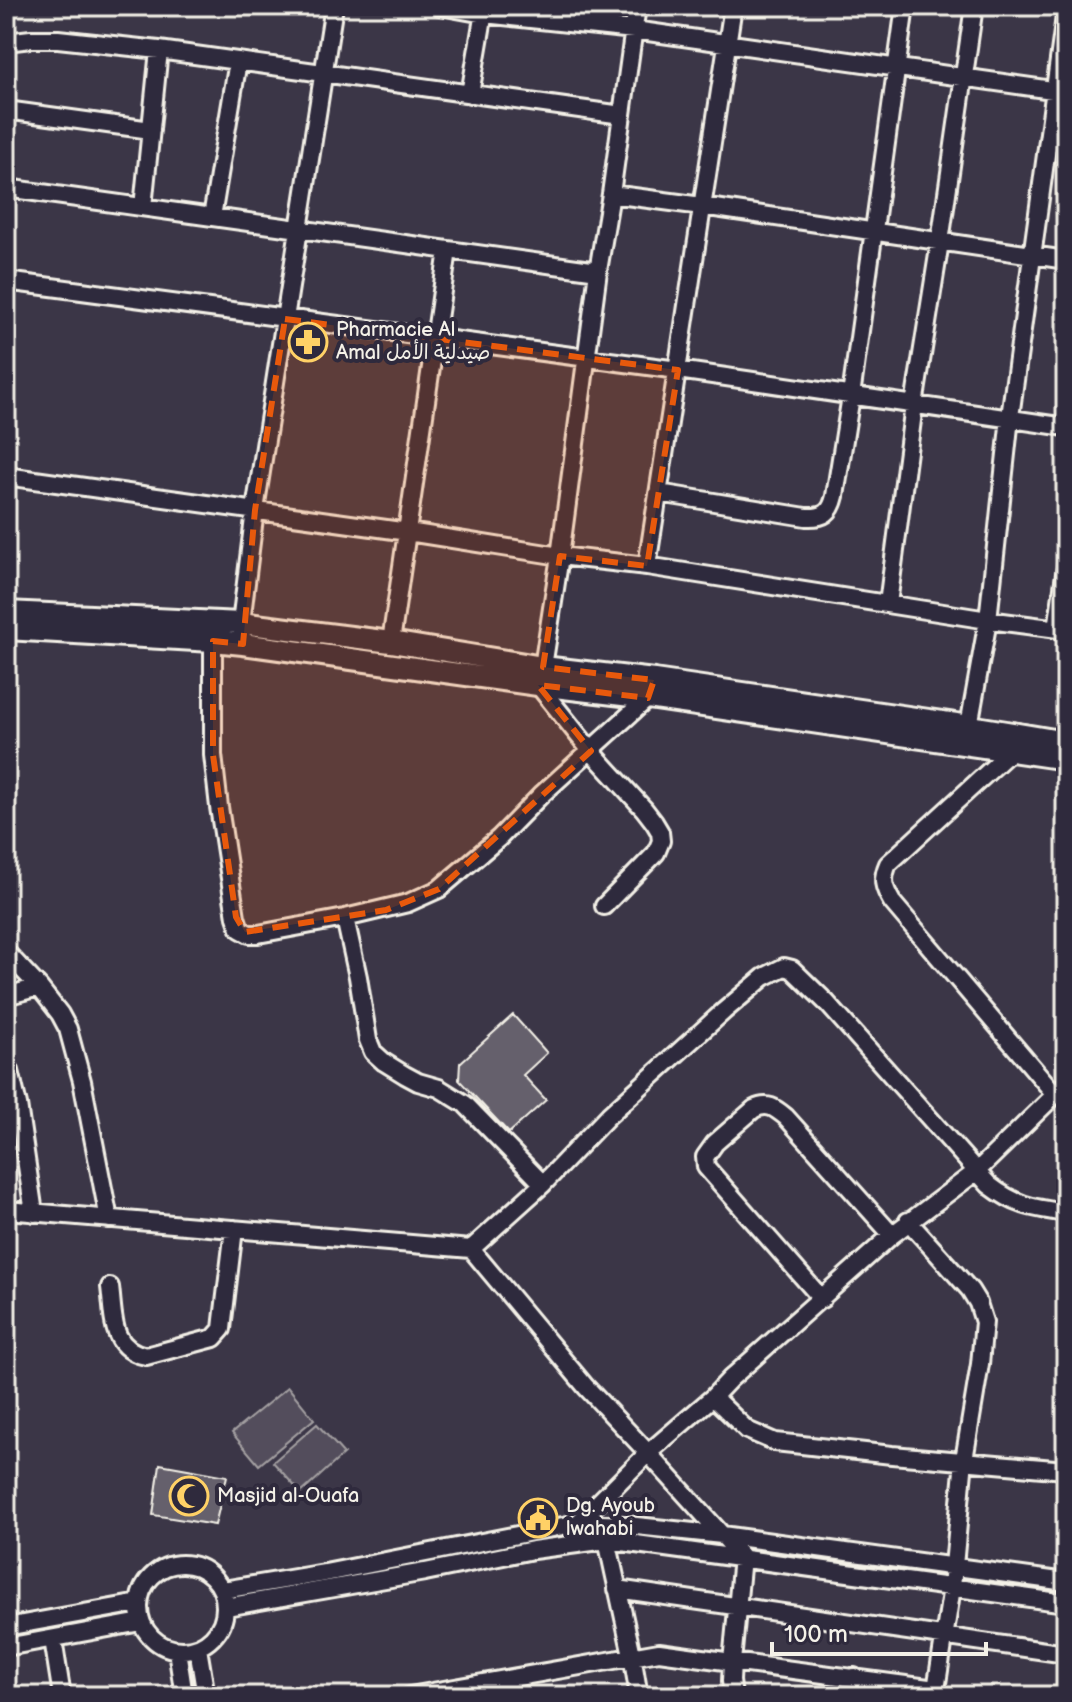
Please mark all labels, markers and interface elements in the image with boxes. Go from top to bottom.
place label: Pharmacie Al Amal صيدلية الأمل [336,318,490,365]
pharmacy icon: Pharmacie Al Amal صيدلية الأمل [287,321,329,363]
mosque icon: Masjid al-Ouafa [168,1475,210,1517]
place label: Masjid al-Ouafa [217,1484,359,1508]
place label: Dg. Ayoub lwahabi [566,1494,655,1541]
public building icon: Dg. Ayoub lwahabi [517,1497,559,1539]
scale bar [772,1606,986,1656]
text: 100 m [784,1620,848,1649]

